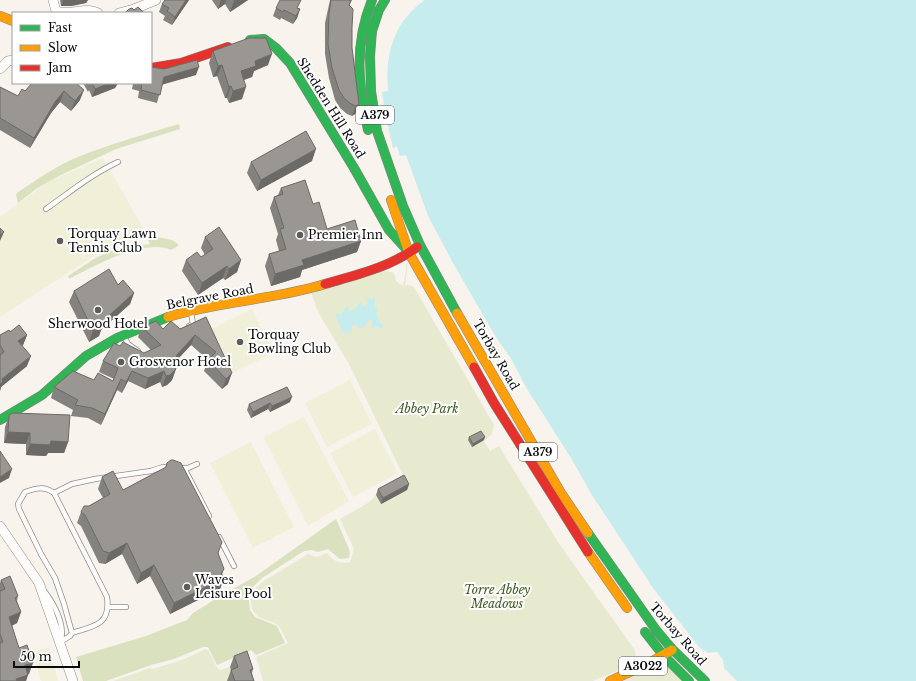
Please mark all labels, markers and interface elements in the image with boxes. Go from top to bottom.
legend [12,12,152,84]
text: Fast [48,20,73,35]
text: Slow [48,40,78,55]
street label: Shedden Hill Road [294,55,369,161]
text: Jam [46,60,72,75]
road number: A379 [356,106,394,124]
place label: Torquay Lawn Tennis Club [68,226,156,255]
place label: Premier Inn [308,227,383,242]
marker: Premier Inn [295,230,305,240]
marker: Torquay Lawn Tennis Club [55,236,65,246]
street label: Belgrave Road [165,281,255,312]
marker: Sherwood Hotel [93,305,103,315]
place label: Sherwood Hotel [48,316,148,331]
street label: Torbay Road [470,317,523,393]
place label: Torquay Bowling Club [248,327,331,356]
marker: Torquay Bowling Club [235,337,245,347]
place label: Grosvenor Hotel [129,354,231,369]
marker: Grosvenor Hotel [116,357,126,367]
park label: Abbey Park [394,401,458,416]
road number: A379 [519,443,557,461]
place label: Waves Leisure Pool [194,572,272,601]
marker: Waves Leisure Pool [182,582,192,592]
park label: Torre Abbey Meadows [464,582,531,611]
street label: Torbay Road [647,599,710,668]
scale bar [14,643,79,669]
text: 50 m [20,649,52,664]
road number: A3022 [619,657,667,675]

